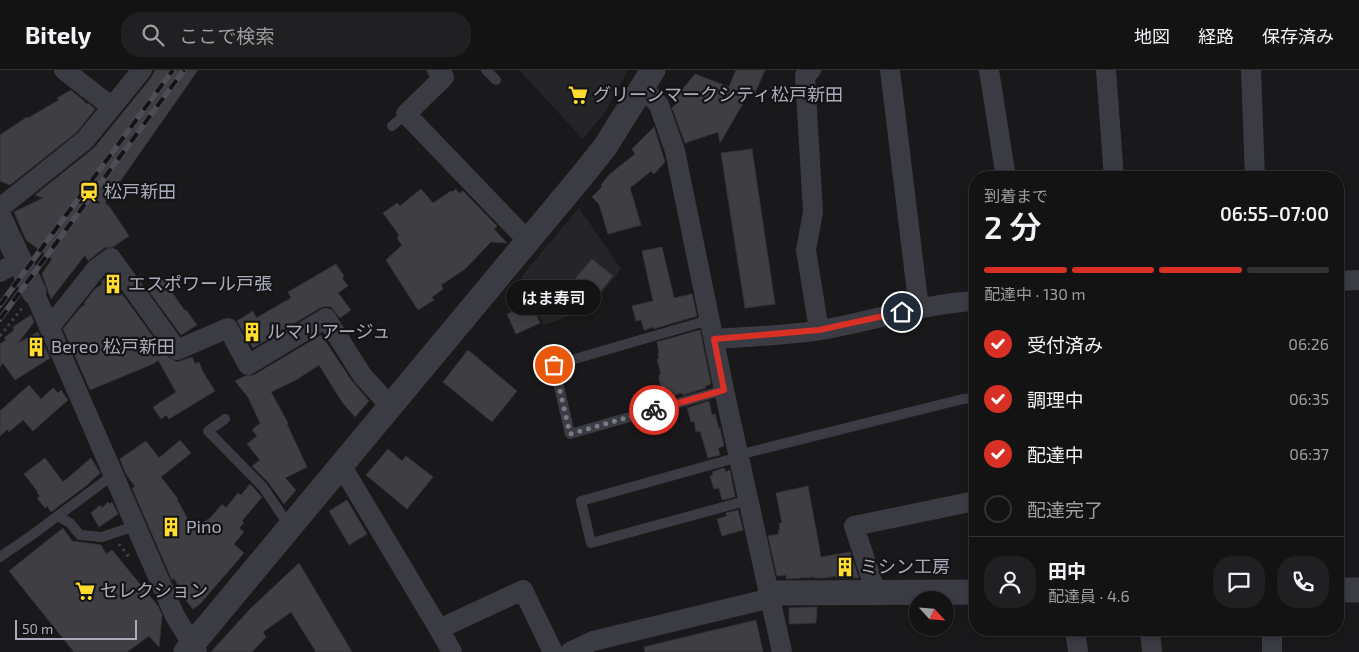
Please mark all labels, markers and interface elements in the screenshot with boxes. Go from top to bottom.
search box [121,12,471,57]
text: Bitely [25,20,91,49]
icon: search [139,21,167,49]
text: ここで検索 [179,24,274,47]
text: 地図 [1134,25,1170,47]
text: 経路 [1198,25,1234,47]
text: 保存済み [1262,25,1334,47]
place label: グリーンマークシティ松戸新田 [593,83,843,105]
supermarket icon: グリーンマークシティ松戸新田 [567,84,589,106]
place label: 松戸新田 [104,180,176,202]
station icon: 松戸新田 [78,181,100,203]
text: 到着まで [984,186,1048,205]
text: 06:55–07:00 [1220,202,1329,225]
text: 2 分 [984,207,1041,245]
place label: エスポワール戸張 [128,272,272,294]
building icon: エスポワール戸張 [102,273,124,295]
callout: はま寿司 [506,280,602,315]
text: 配達中 · 130 m [984,284,1085,303]
text: はま寿司 [521,288,586,307]
pin [881,291,923,333]
icon: home [888,298,916,326]
place label: ルマリアージュ [267,320,390,342]
building icon: ルマリアージュ [241,321,263,343]
icon: check [984,330,1012,358]
text: 受付済み [1027,333,1103,356]
text: 06:26 [1288,334,1329,353]
place label: Bereo 松戸新田 [51,335,175,357]
building icon: Bereo 松戸新田 [25,336,47,358]
pin [533,344,575,386]
icon: bag [540,351,568,379]
courier [629,385,679,435]
icon: check [984,385,1012,413]
text: 調理中 [1027,388,1084,411]
text: 06:35 [1289,389,1329,408]
icon: bike [640,396,668,424]
icon: check [984,440,1012,468]
text: 配達中 [1027,443,1084,466]
text: 06:37 [1289,444,1329,463]
text: 配達完了 [1027,498,1103,521]
place label: Pino [186,515,222,537]
building icon: Pino [160,516,182,538]
place label: ミシン工房 [860,555,950,577]
building icon: ミシン工房 [834,556,856,578]
button: person [984,556,1036,608]
button: chat [1213,556,1265,608]
button: phone [1277,556,1329,608]
text: 田中 [1048,559,1086,582]
place label: セレクション [100,579,208,601]
supermarket icon: セレクション [74,580,96,602]
text: 配達員 · 4.6 [1048,586,1130,605]
north arrow [909,591,954,636]
map controls [909,591,954,636]
scale bar [15,617,138,640]
text: 50 m [22,620,53,637]

